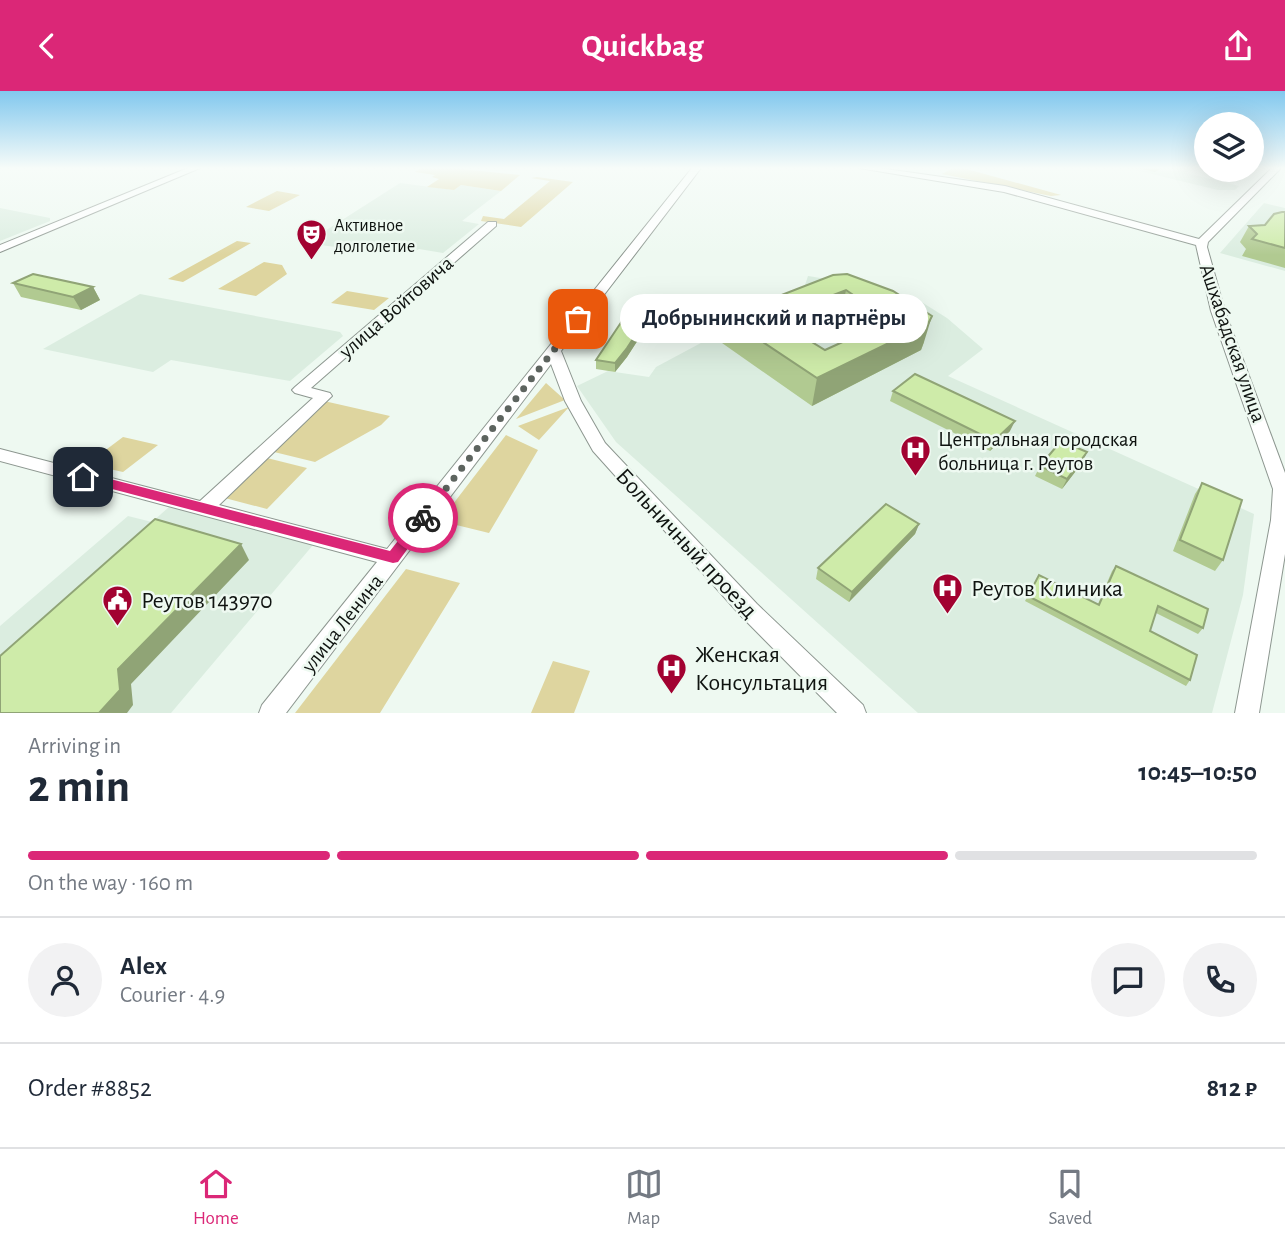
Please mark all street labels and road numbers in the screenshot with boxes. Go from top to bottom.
street label: улица Войтовича [335,252,458,363]
street label: Ашхабадская улица [1196,261,1270,425]
street label: Больничный проезд [611,464,762,623]
street label: улица Ленина [297,570,387,677]

